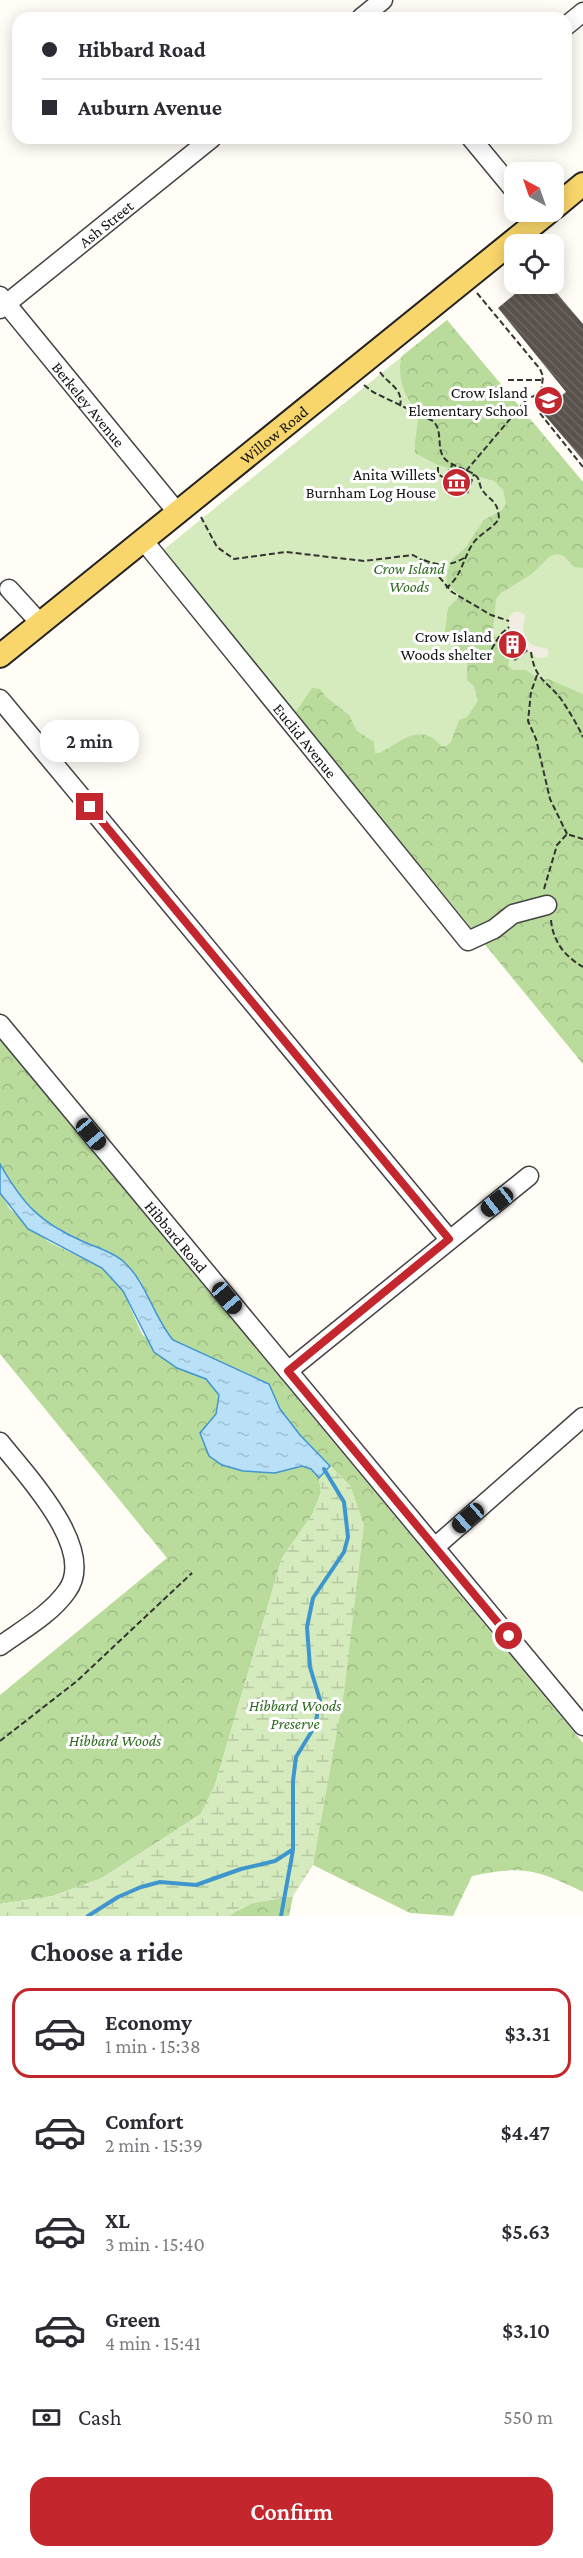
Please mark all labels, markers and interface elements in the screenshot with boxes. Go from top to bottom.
text: Hibbard Road [78,37,206,62]
text: Auburn Avenue [78,95,222,120]
north arrow [504,162,564,222]
map controls [504,162,564,294]
street label: Ash Street [75,196,137,250]
button: locate [504,234,564,294]
street label: Berkeley Avenue [49,358,128,450]
place label: Crow Island Elementary School [408,384,529,420]
school or university icon: Crow Island Elementary School [533,385,565,417]
street label: Willow Road [236,402,311,467]
place label: Anita Willets Burnham Log House [306,466,436,502]
museum icon: Anita Willets Burnham Log House [441,467,473,499]
park label: Crow Island Woods [373,560,445,595]
place label: Crow Island Woods shelter [400,628,493,663]
building icon: Crow Island Woods shelter [497,629,529,661]
street label: Euclid Avenue [270,700,341,781]
callout: 2 min [40,720,140,762]
text: 2 min [66,730,113,752]
route end [76,793,103,820]
car [73,1114,109,1154]
car [477,1184,517,1220]
street label: Hibbard Road [142,1197,211,1276]
car [209,1278,245,1318]
car [449,1499,487,1537]
route start [495,1622,522,1649]
park label: Hibbard Woods Preserve [249,1697,341,1732]
park label: Hibbard Woods [69,1732,161,1749]
text: Choose a ride [30,1937,183,1967]
icon: car [33,2006,87,2060]
text: Economy [105,2010,192,2035]
text: $3.31 [505,2021,550,2046]
text: 1 min · 15:38 [105,2035,201,2057]
icon: car [33,2105,87,2159]
text: Comfort [105,2109,183,2134]
text: $4.47 [501,2120,550,2145]
text: 2 min · 15:39 [105,2134,203,2156]
icon: car [33,2204,87,2258]
text: XL [105,2208,130,2233]
text: $5.63 [502,2219,550,2244]
text: 3 min · 15:40 [105,2233,205,2255]
icon: car [33,2303,87,2357]
text: Green [105,2307,161,2332]
text: $3.10 [502,2318,550,2343]
text: 4 min · 15:41 [105,2332,201,2354]
icon: cash [30,2401,63,2434]
text: Cash [78,2405,122,2430]
text: 550 m [503,2406,553,2428]
button: Confirm [30,2477,553,2546]

